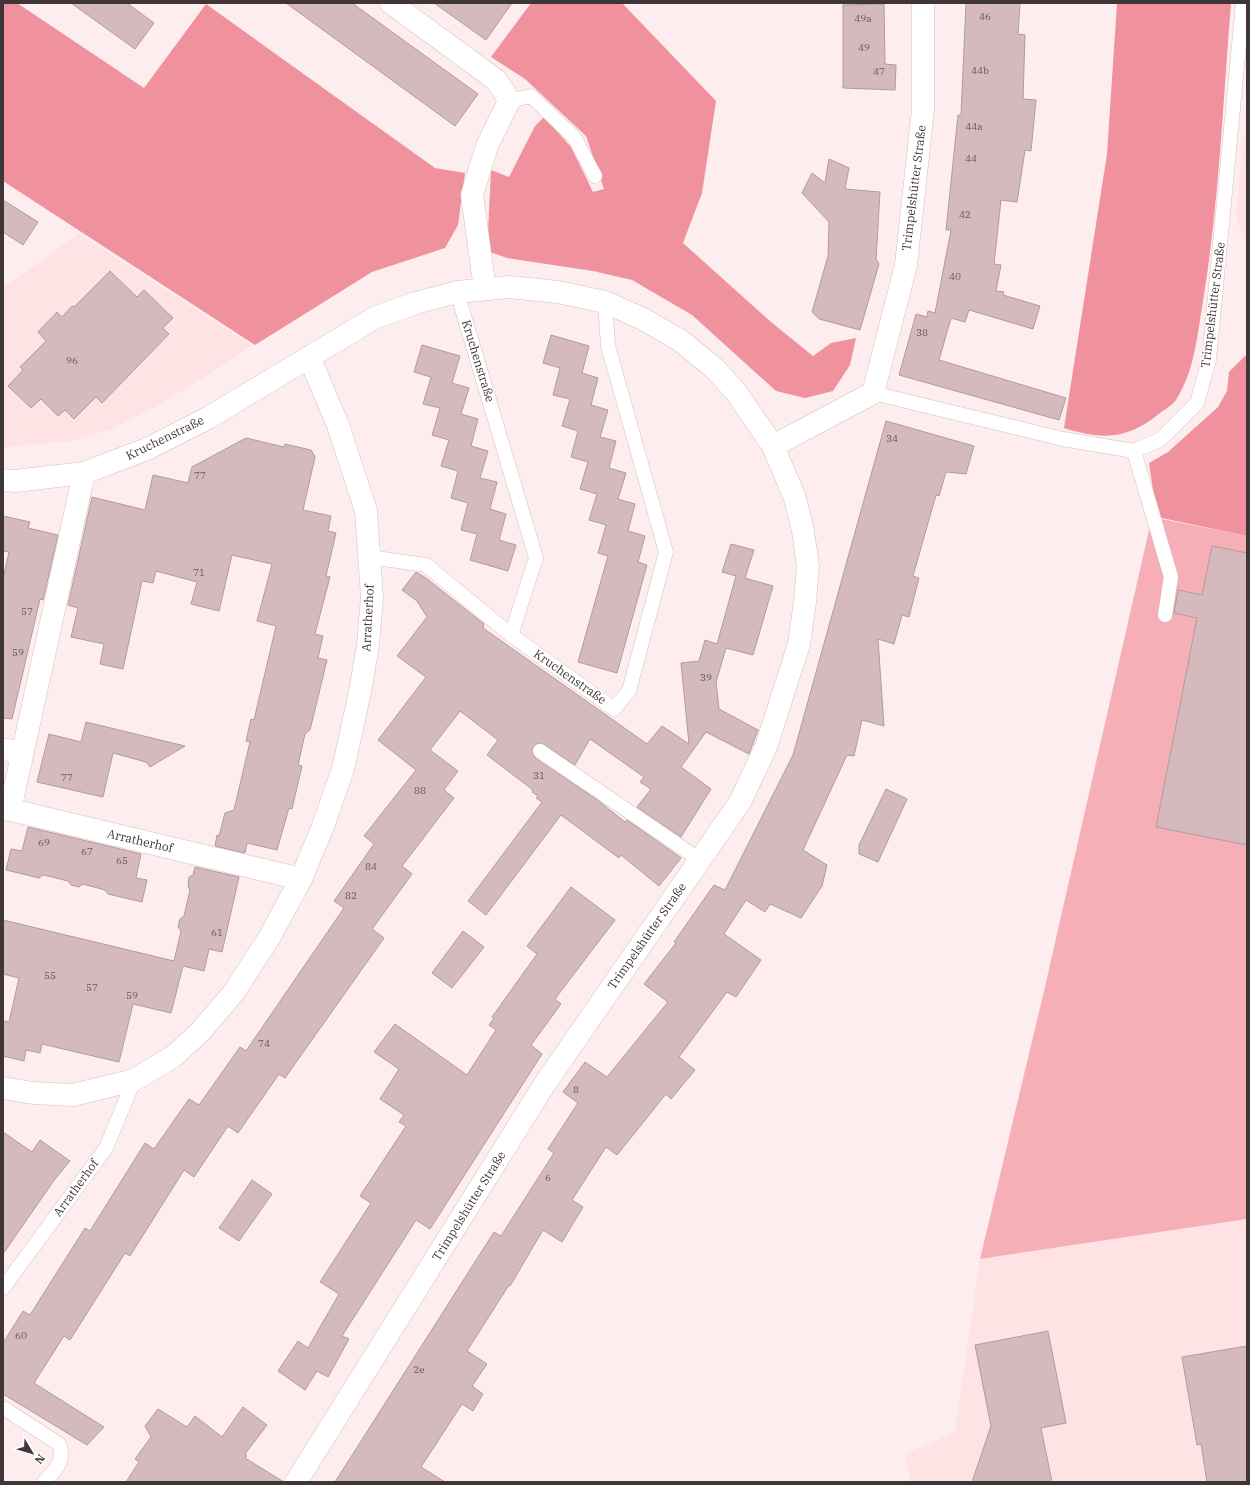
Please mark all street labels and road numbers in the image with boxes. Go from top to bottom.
street label: Trimpelshütter Straße [898,124,929,252]
street label: Trimpelshütter Straße [1197,241,1228,369]
street label: Kruchenstraße [459,318,498,404]
street label: Kruchenstraße [123,412,206,463]
street label: Arratherhof [358,583,377,652]
street label: Kruchenstraße [531,646,609,707]
street label: Arratherhof [106,826,175,856]
street label: Trimpelshütter Straße [604,880,689,992]
street label: Trimpelshütter Straße [429,1148,508,1263]
street label: Arratherhof [50,1155,102,1219]

